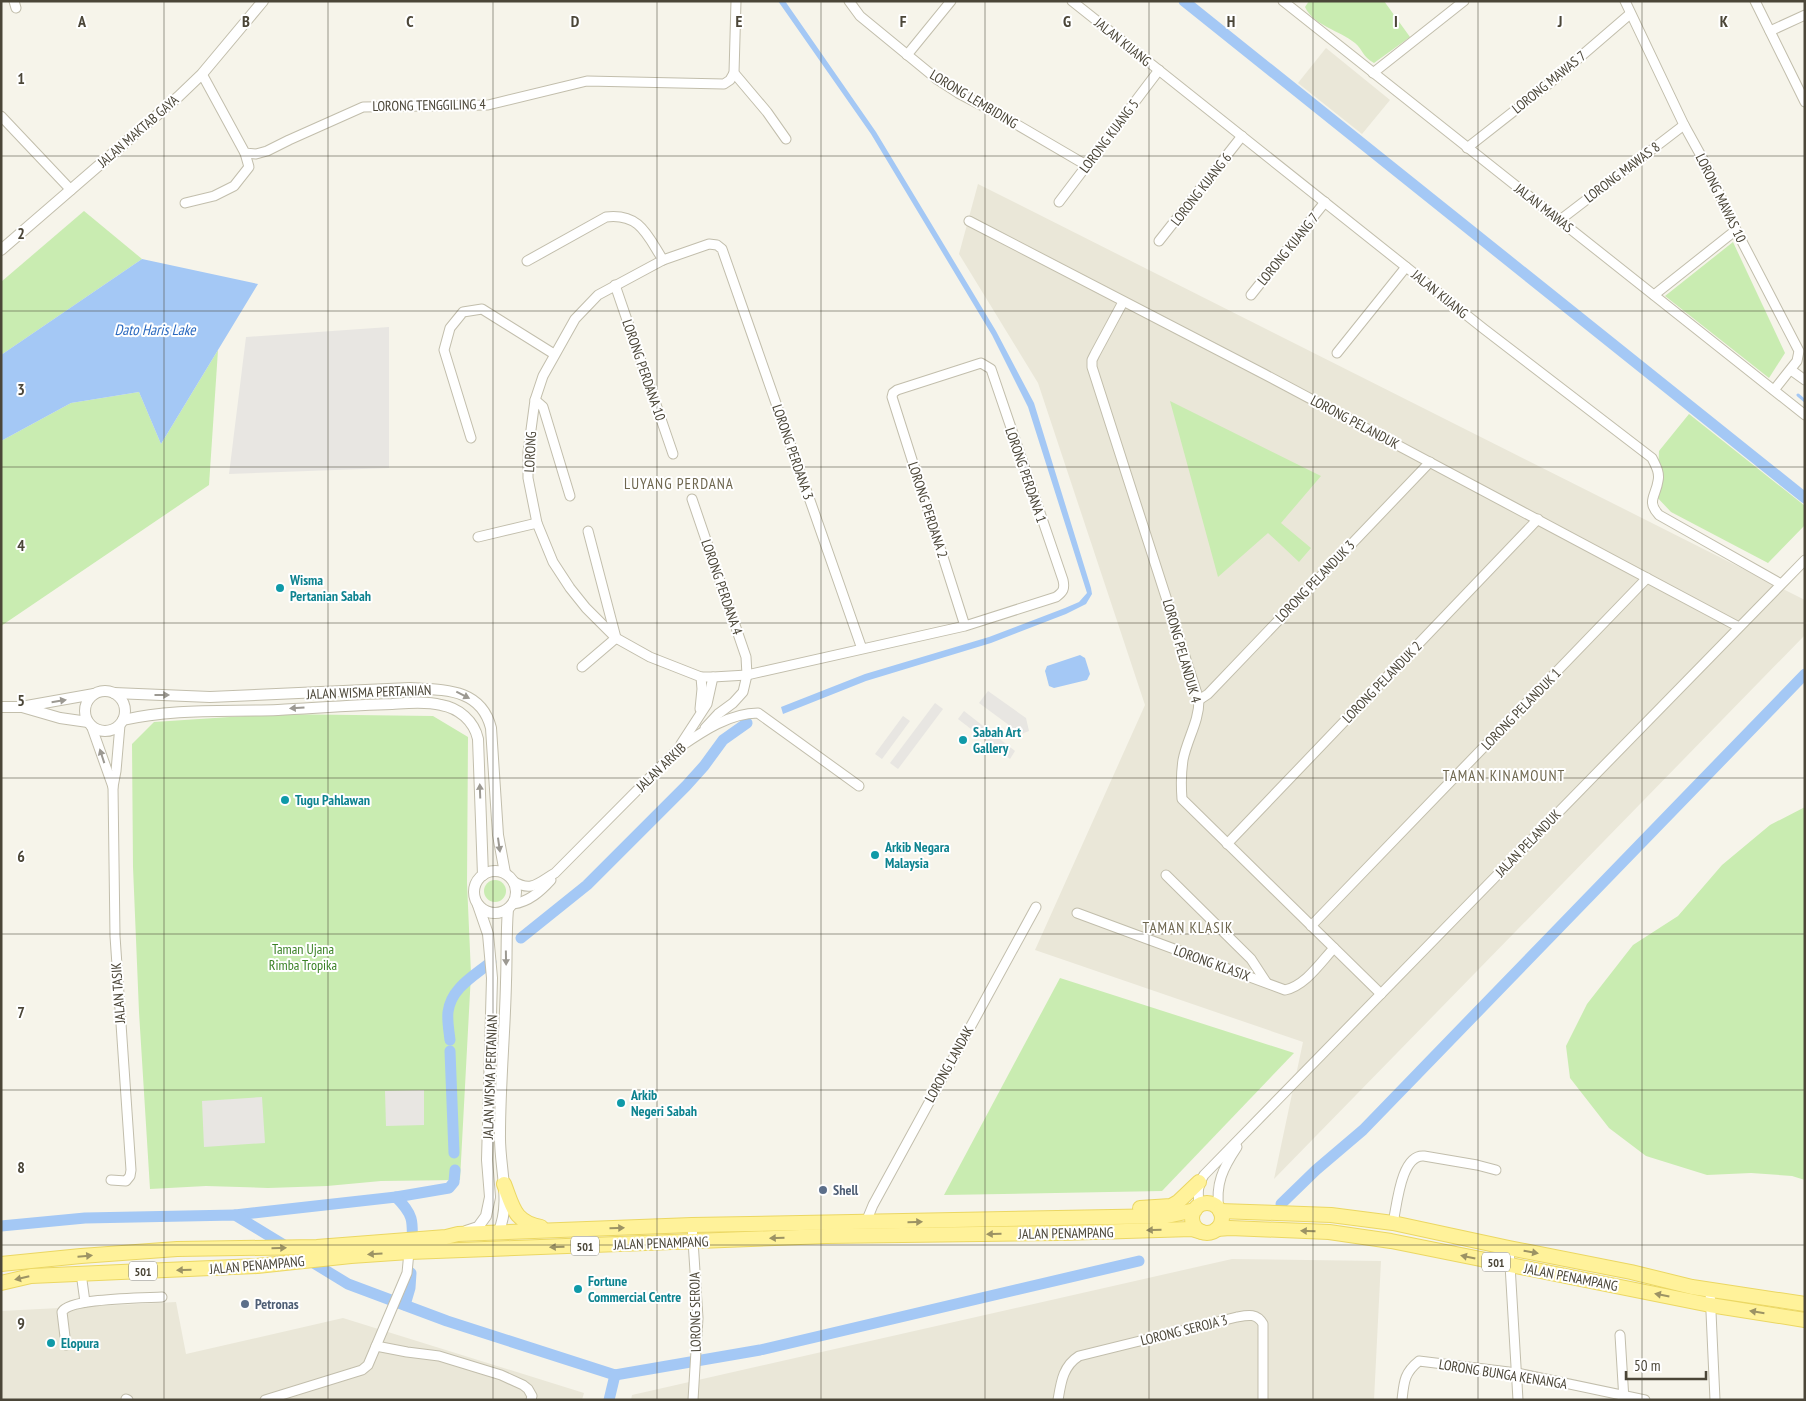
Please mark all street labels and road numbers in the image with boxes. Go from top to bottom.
street label: JALAN KIJANG [1090,13,1155,70]
street label: LORONG MAWAS 7 [1508,47,1590,117]
street label: LORONG LEMBIDING [927,66,1021,132]
street label: JALAN MAKTAB GAYA [93,91,183,172]
street label: LORONG TENGGILING 4 [372,95,487,115]
street label: LORONG KIJANG 5 [1075,95,1143,177]
street label: LORONG MAWAS 8 [1581,138,1663,206]
street label: LORONG KIJANG 6 [1167,149,1235,229]
street label: LORONG MAWAS 10 [1692,151,1750,245]
street label: JALAN MAWAS [1510,179,1577,237]
street label: LORONG KIJANG 7 [1253,209,1323,289]
street label: JALAN KIJANG [1407,265,1472,322]
street label: LORONG PERDANA 10 [618,317,670,423]
street label: LORONG PELANDUK [1308,391,1403,453]
street label: LORONG PERDANA 3 [768,402,818,502]
street label: LORONG PERDANA 1 [1001,425,1051,525]
street label: LORONG [520,431,540,473]
street label: LORONG PERDANA 2 [904,460,952,560]
street label: LORONG PELANDUK 3 [1271,536,1359,626]
street label: LORONG PERDANA 4 [697,537,747,638]
street label: LORONG PELANDUK 4 [1159,597,1206,706]
street label: LORONG PELANDUK 2 [1338,637,1426,727]
street label: LORONG PELANDUK 1 [1477,664,1565,754]
street label: JALAN WISMA PERTANIAN [305,681,432,703]
street label: JALAN ARKIB [631,739,690,796]
street label: JALAN PELANDUK [1491,805,1565,881]
street label: LORONG KLASIX [1171,941,1253,985]
street label: JALAN TASIK [107,962,129,1025]
street label: JALAN WISMA PERTANIAN [479,1014,501,1141]
street label: LORONG LANDAK [921,1023,977,1105]
street label: JALAN PENAMPANG [1017,1223,1114,1243]
street label: JALAN PENAMPANG [612,1232,709,1254]
road number: 501 [571,1236,599,1256]
street label: JALAN PENAMPANG [208,1252,305,1278]
road number: 501 [1482,1252,1510,1272]
street label: JALAN PENAMPANG [1522,1259,1619,1295]
road number: 501 [129,1262,157,1280]
street label: LORONG SEROJA [685,1271,705,1352]
street label: LORONG SEROJA 3 [1139,1311,1229,1349]
street label: LORONG BUNGA KENANGA [1438,1355,1569,1393]

